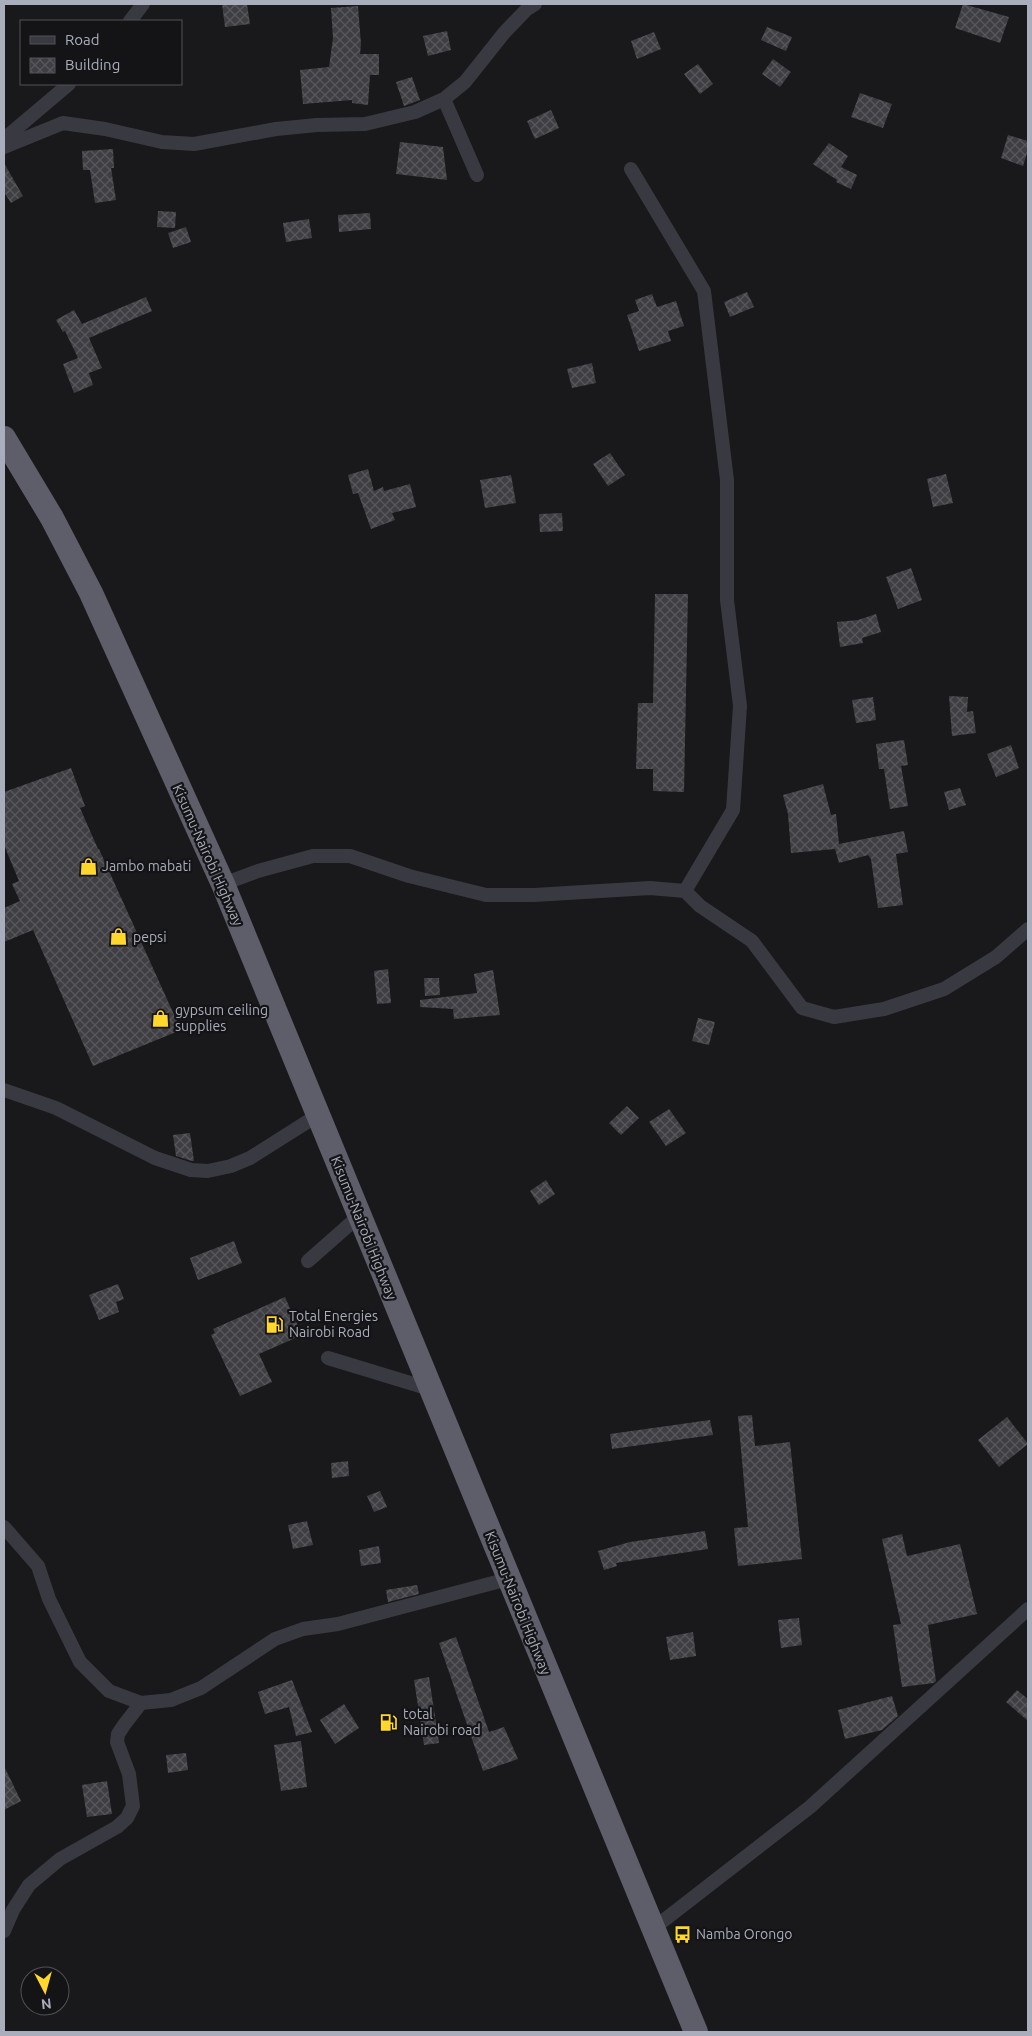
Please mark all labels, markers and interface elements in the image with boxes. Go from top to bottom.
legend [20,20,182,85]
text: Road [65,31,100,48]
text: Building [65,56,120,73]
street label: Kisumu-Nairobi Highway [170,782,247,928]
shop icon: Jambo mabati [78,856,98,876]
place label: Jambo mabati [102,858,191,874]
shop icon: pepsi [109,927,129,947]
place label: pepsi [133,929,167,945]
place label: gypsum ceiling supplies [175,1002,268,1034]
shop icon: gypsum ceiling supplies [151,1008,171,1028]
street label: Kisumu-Nairobi Highway [328,1154,400,1302]
place label: Total Energies Nairobi Road [289,1308,378,1340]
fuel station icon: Total Energies Nairobi Road [265,1314,285,1334]
street label: Kisumu-Nairobi Highway [482,1529,554,1677]
place label: total Nairobi road [403,1706,481,1738]
fuel station icon: total Nairobi road [379,1712,399,1732]
bus stop icon: Namba Orongo [672,1924,692,1944]
place label: Namba Orongo [696,1926,792,1942]
north arrow [20,1966,70,2016]
text: N [40,1995,52,2012]

